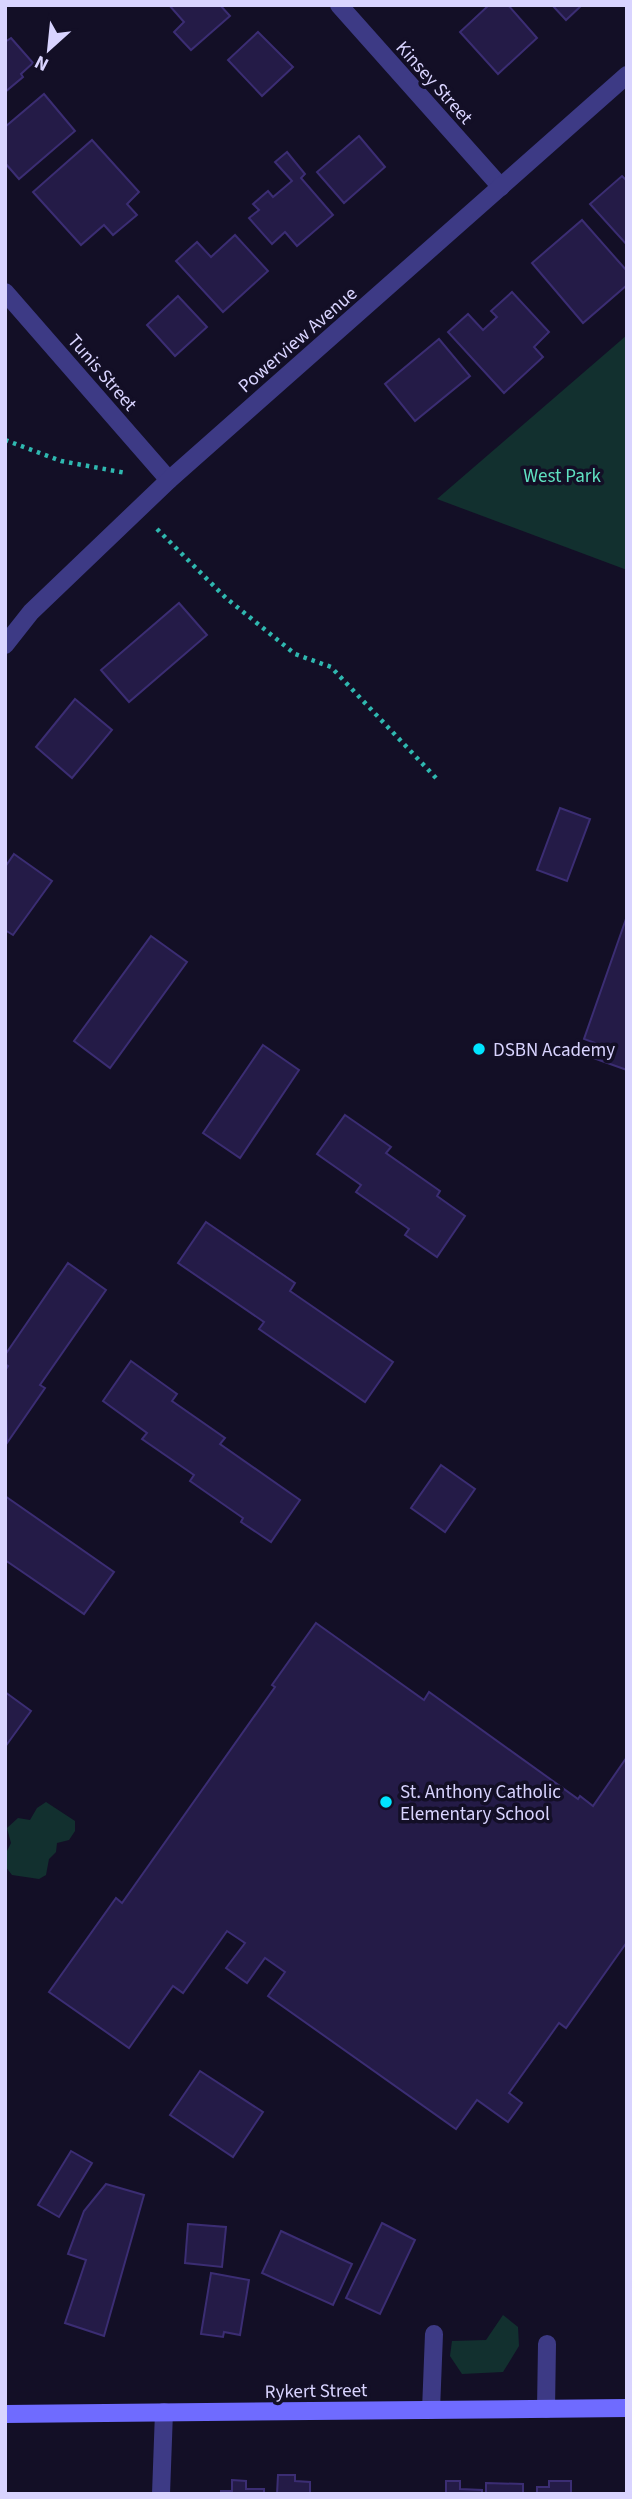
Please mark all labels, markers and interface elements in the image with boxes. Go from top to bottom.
north arrow [14,14,84,84]
street label: Kinsey Street [389,35,479,131]
text: N [30,48,54,78]
street label: Powerview Avenue [233,281,363,399]
street label: Tunis Street [61,329,143,418]
park label: West Park [523,463,601,490]
place label: DSBN Academy [493,1037,615,1064]
marker: DSBN Academy [471,1041,487,1057]
place label: St. Anthony Catholic Elementary School [400,1779,561,1828]
marker: St. Anthony Catholic Elementary School [378,1794,394,1810]
street label: Rykert Street [265,2377,368,2406]

